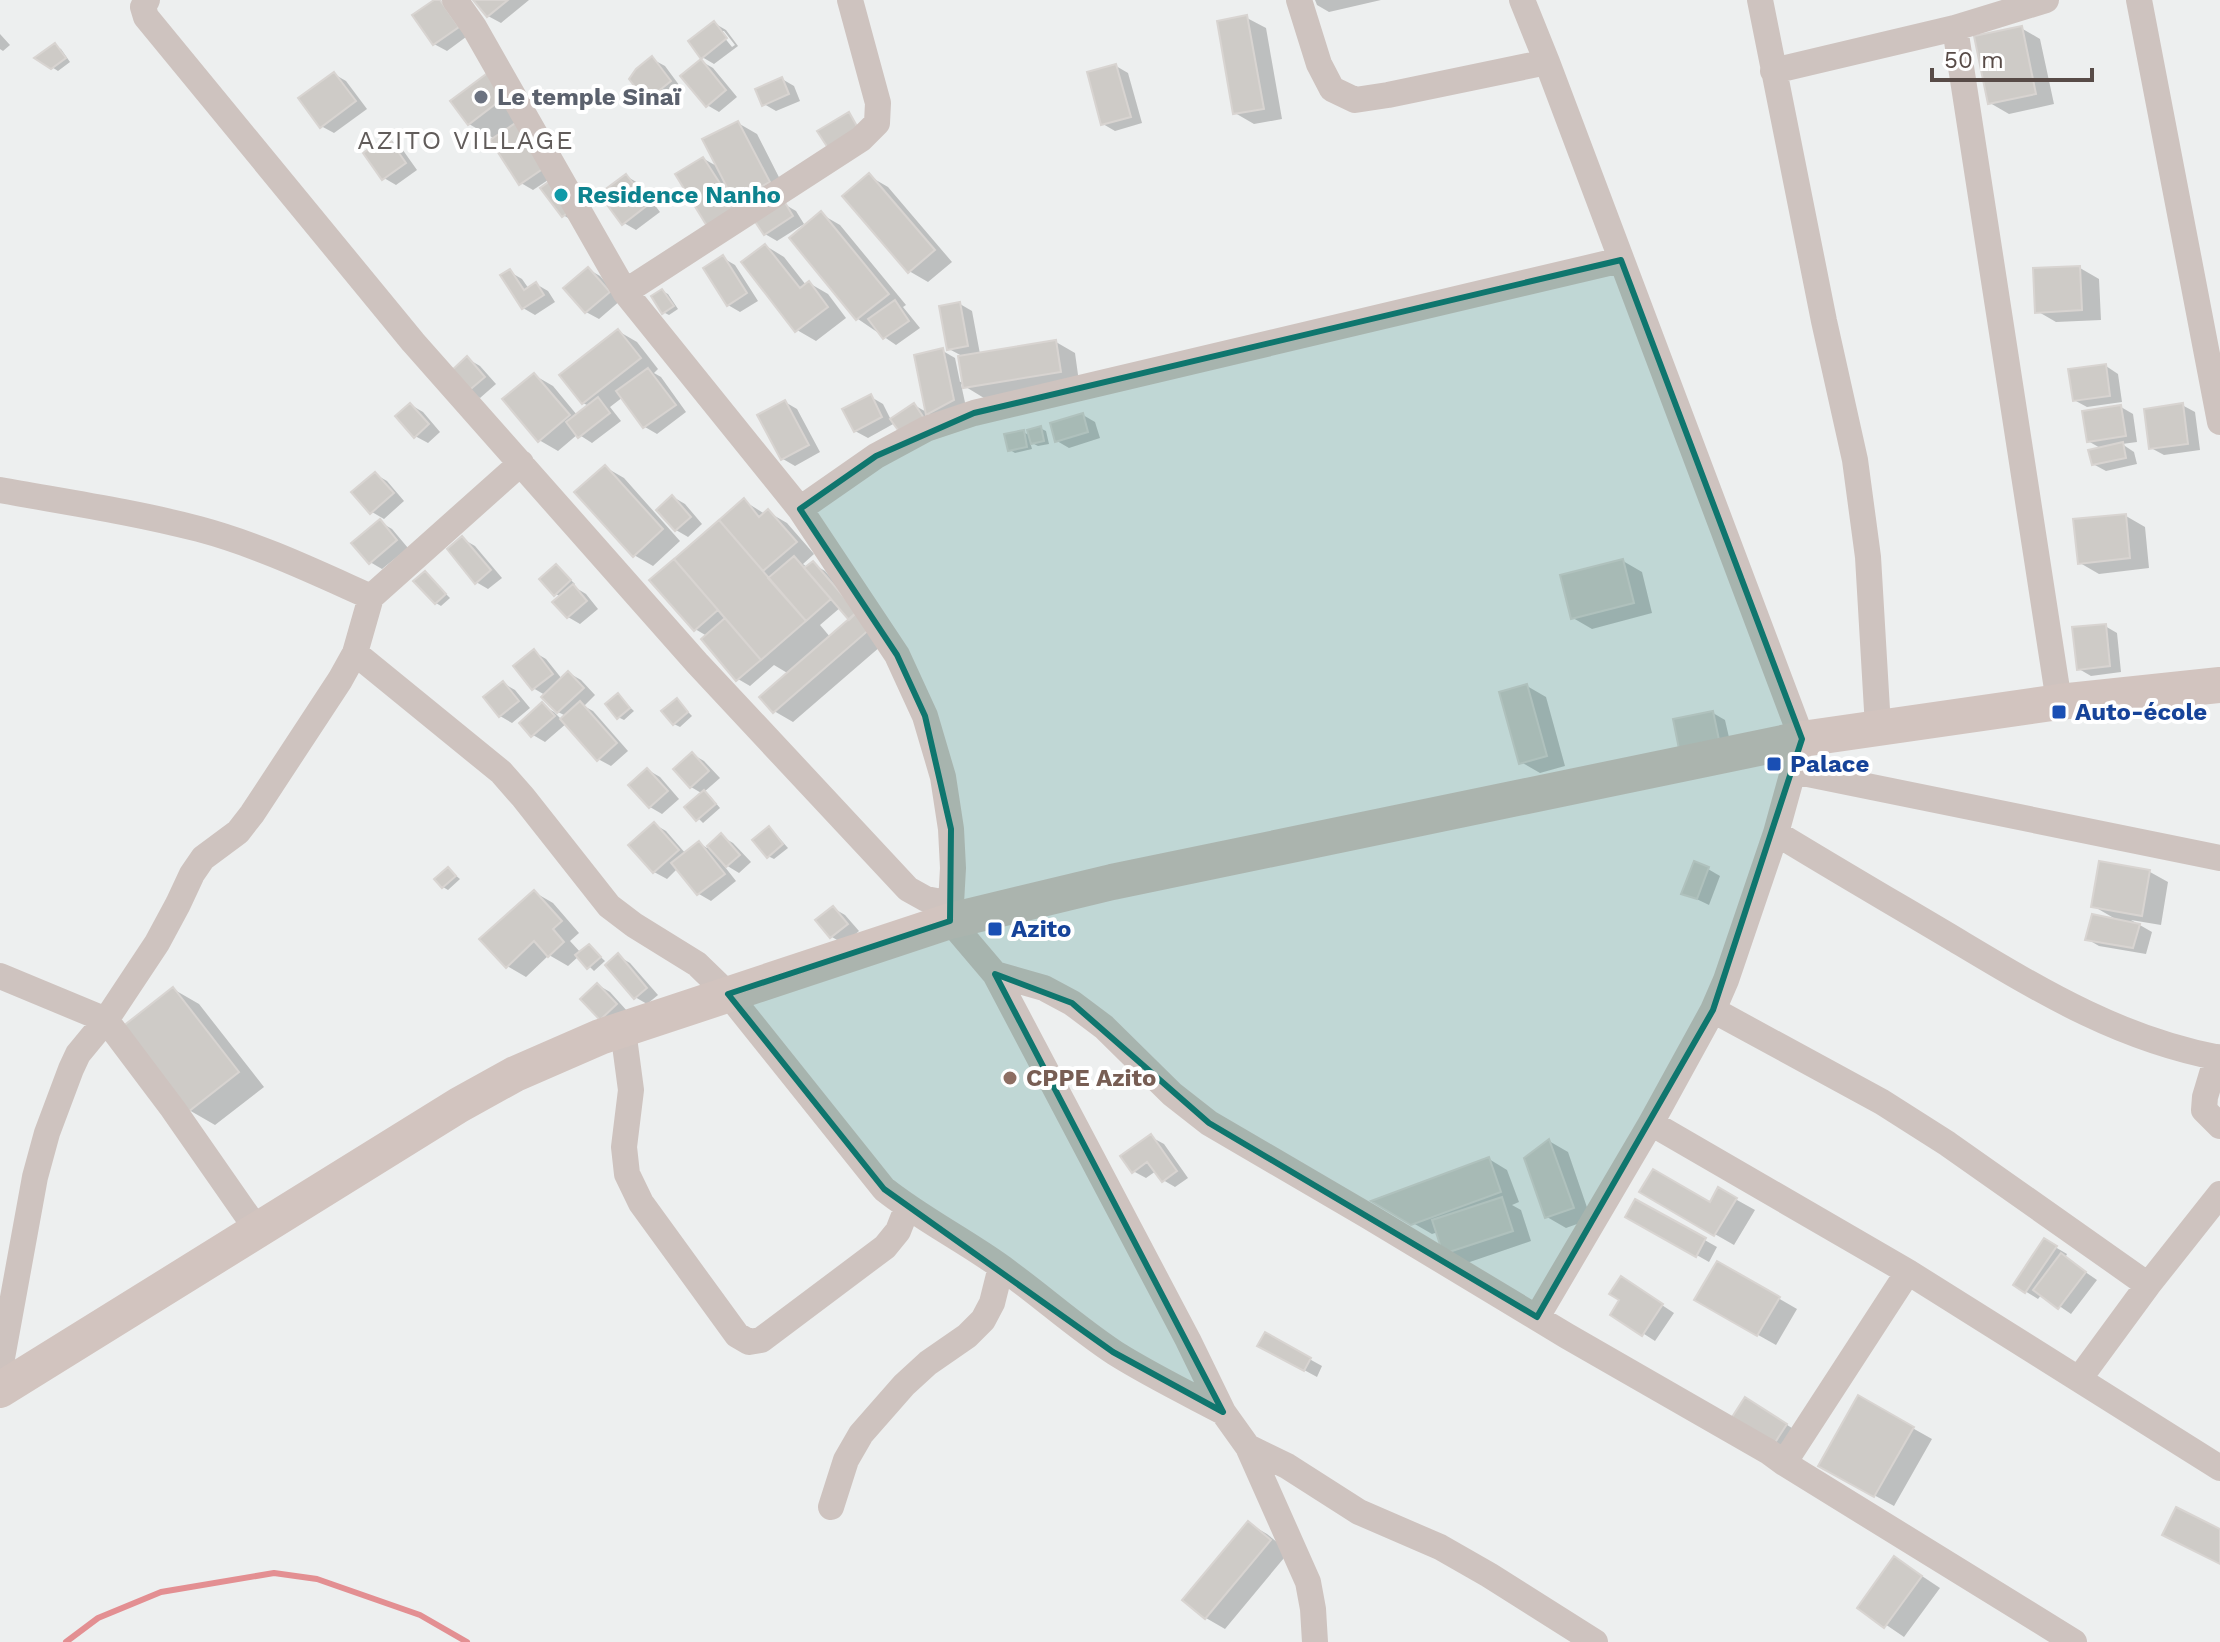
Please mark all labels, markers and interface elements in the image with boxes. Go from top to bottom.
scale bar [1932,32,2092,82]
text: 50 m [1944,46,2004,74]
place label: Le temple Sinaï [497,83,682,111]
marker: Le temple Sinaï [472,88,490,106]
district label: AZITO VILLAGE [357,125,575,155]
place label: Residence Nanho [577,181,781,209]
marker: Residence Nanho [552,186,570,204]
place label: Auto-école [2075,698,2207,726]
marker: Auto-école [2050,703,2068,721]
place label: Palace [1790,750,1869,778]
marker: Palace [1765,755,1783,773]
place label: Azito [1011,915,1071,943]
marker: Azito [986,920,1004,938]
place label: CPPE Azito [1026,1064,1156,1092]
marker: CPPE Azito [1001,1069,1019,1087]

